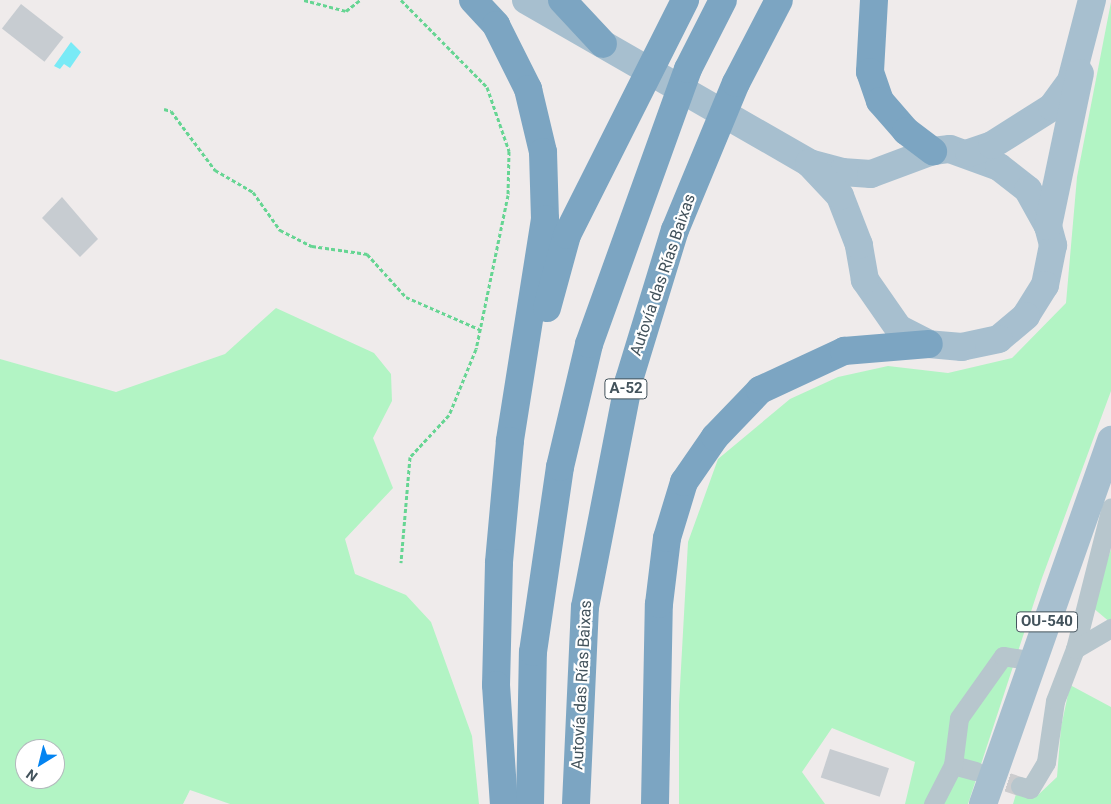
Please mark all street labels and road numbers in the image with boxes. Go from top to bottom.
street label: Autovía das Rías Baixas [626,192,700,358]
road number: A-52 [604,376,648,402]
street label: Autovía das Rías Baixas [568,600,596,770]
road number: OU-540 [1016,610,1078,634]

